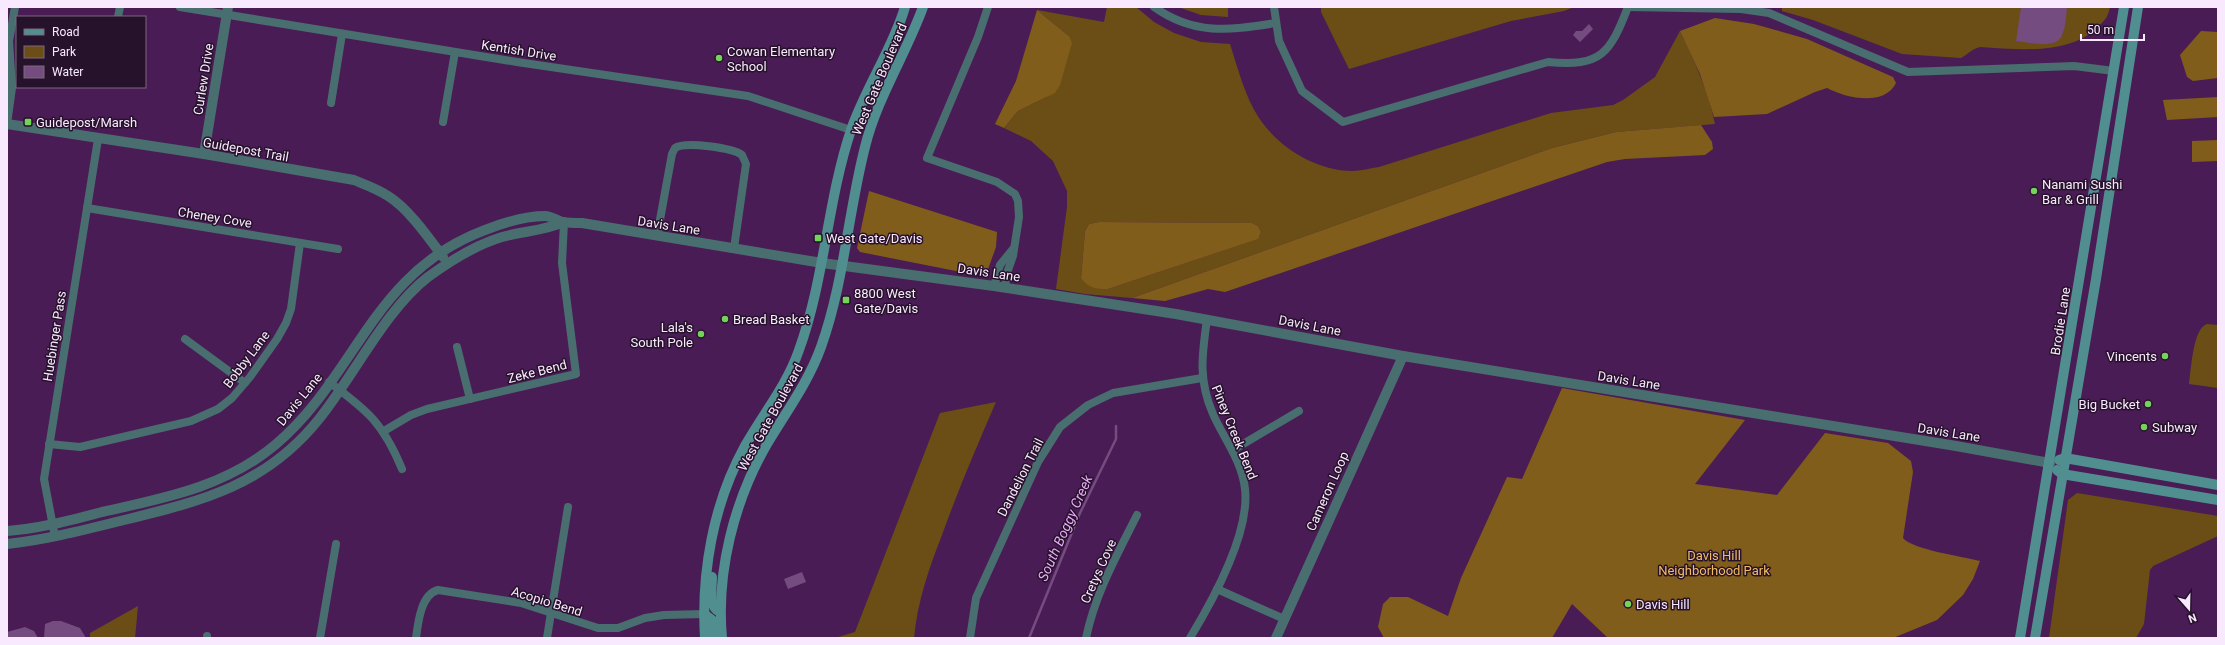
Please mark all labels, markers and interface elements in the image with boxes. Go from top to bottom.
legend [16,16,146,88]
scale bar [2081,16,2144,42]
street label: West Gate Boulevard [849,21,910,137]
text: 50 m [2087,23,2114,37]
text: Road [52,25,80,39]
street label: Kentish Drive [480,37,558,64]
street label: Curlew Drive [190,42,217,116]
place label: Cowan Elementary School [727,44,835,74]
text: Park [52,45,77,59]
marker: Cowan Elementary School [714,53,724,63]
text: Water [52,65,83,79]
place label: Guidepost/Marsh [36,115,137,130]
marker: Guidepost/Marsh [23,117,33,127]
street label: Guidepost Trail [202,135,290,164]
place label: Nanami Sushi Bar & Grill [2042,177,2122,207]
marker: Nanami Sushi Bar & Grill [2029,186,2039,196]
street label: Cheney Cove [177,204,253,231]
street label: Davis Lane [637,213,701,238]
place label: West Gate/Davis [826,231,923,246]
marker: West Gate/Davis [813,233,823,243]
street label: Davis Lane [957,261,1021,284]
place label: 8800 West Gate/Davis [854,286,918,316]
street label: Brodie Lane [2048,286,2073,356]
street label: Huebinger Pass [40,289,69,382]
marker: 8800 West Gate/Davis [841,295,851,305]
place label: Bread Basket [733,312,809,327]
street label: Davis Lane [1278,312,1342,339]
marker: Bread Basket [720,314,730,324]
place label: Lala's South Pole [630,320,693,350]
street label: Bobby Lane [220,328,273,391]
marker: Lala's South Pole [696,329,706,339]
place label: Vincents [2107,349,2157,364]
marker: Vincents [2160,351,2170,361]
street label: Zeke Bend [506,357,568,386]
street label: West Gate Boulevard [735,361,806,473]
street label: Davis Lane [1597,368,1661,393]
street label: Davis Lane [274,370,325,429]
street label: Piney Creek Bend [1209,383,1260,482]
place label: Big Bucket [2079,397,2140,412]
marker: Big Bucket [2143,399,2153,409]
street label: Davis Lane [1917,420,1981,445]
place label: Subway [2152,420,2197,435]
marker: Subway [2139,422,2149,432]
street label: Dandelion Trail [994,436,1047,519]
street label: Cameron Loop [1303,449,1352,533]
water label: South Boggy Creek [1034,471,1096,584]
street label: Cretys Cove [1078,537,1119,606]
park label: Davis Hill Neighborhood Park [1658,548,1770,578]
street label: Acopio Bend [510,584,584,619]
north arrow [2169,589,2209,629]
place label: Davis Hill [1636,597,1690,612]
marker: Davis Hill [1623,599,1633,609]
text: N [2186,610,2198,625]

